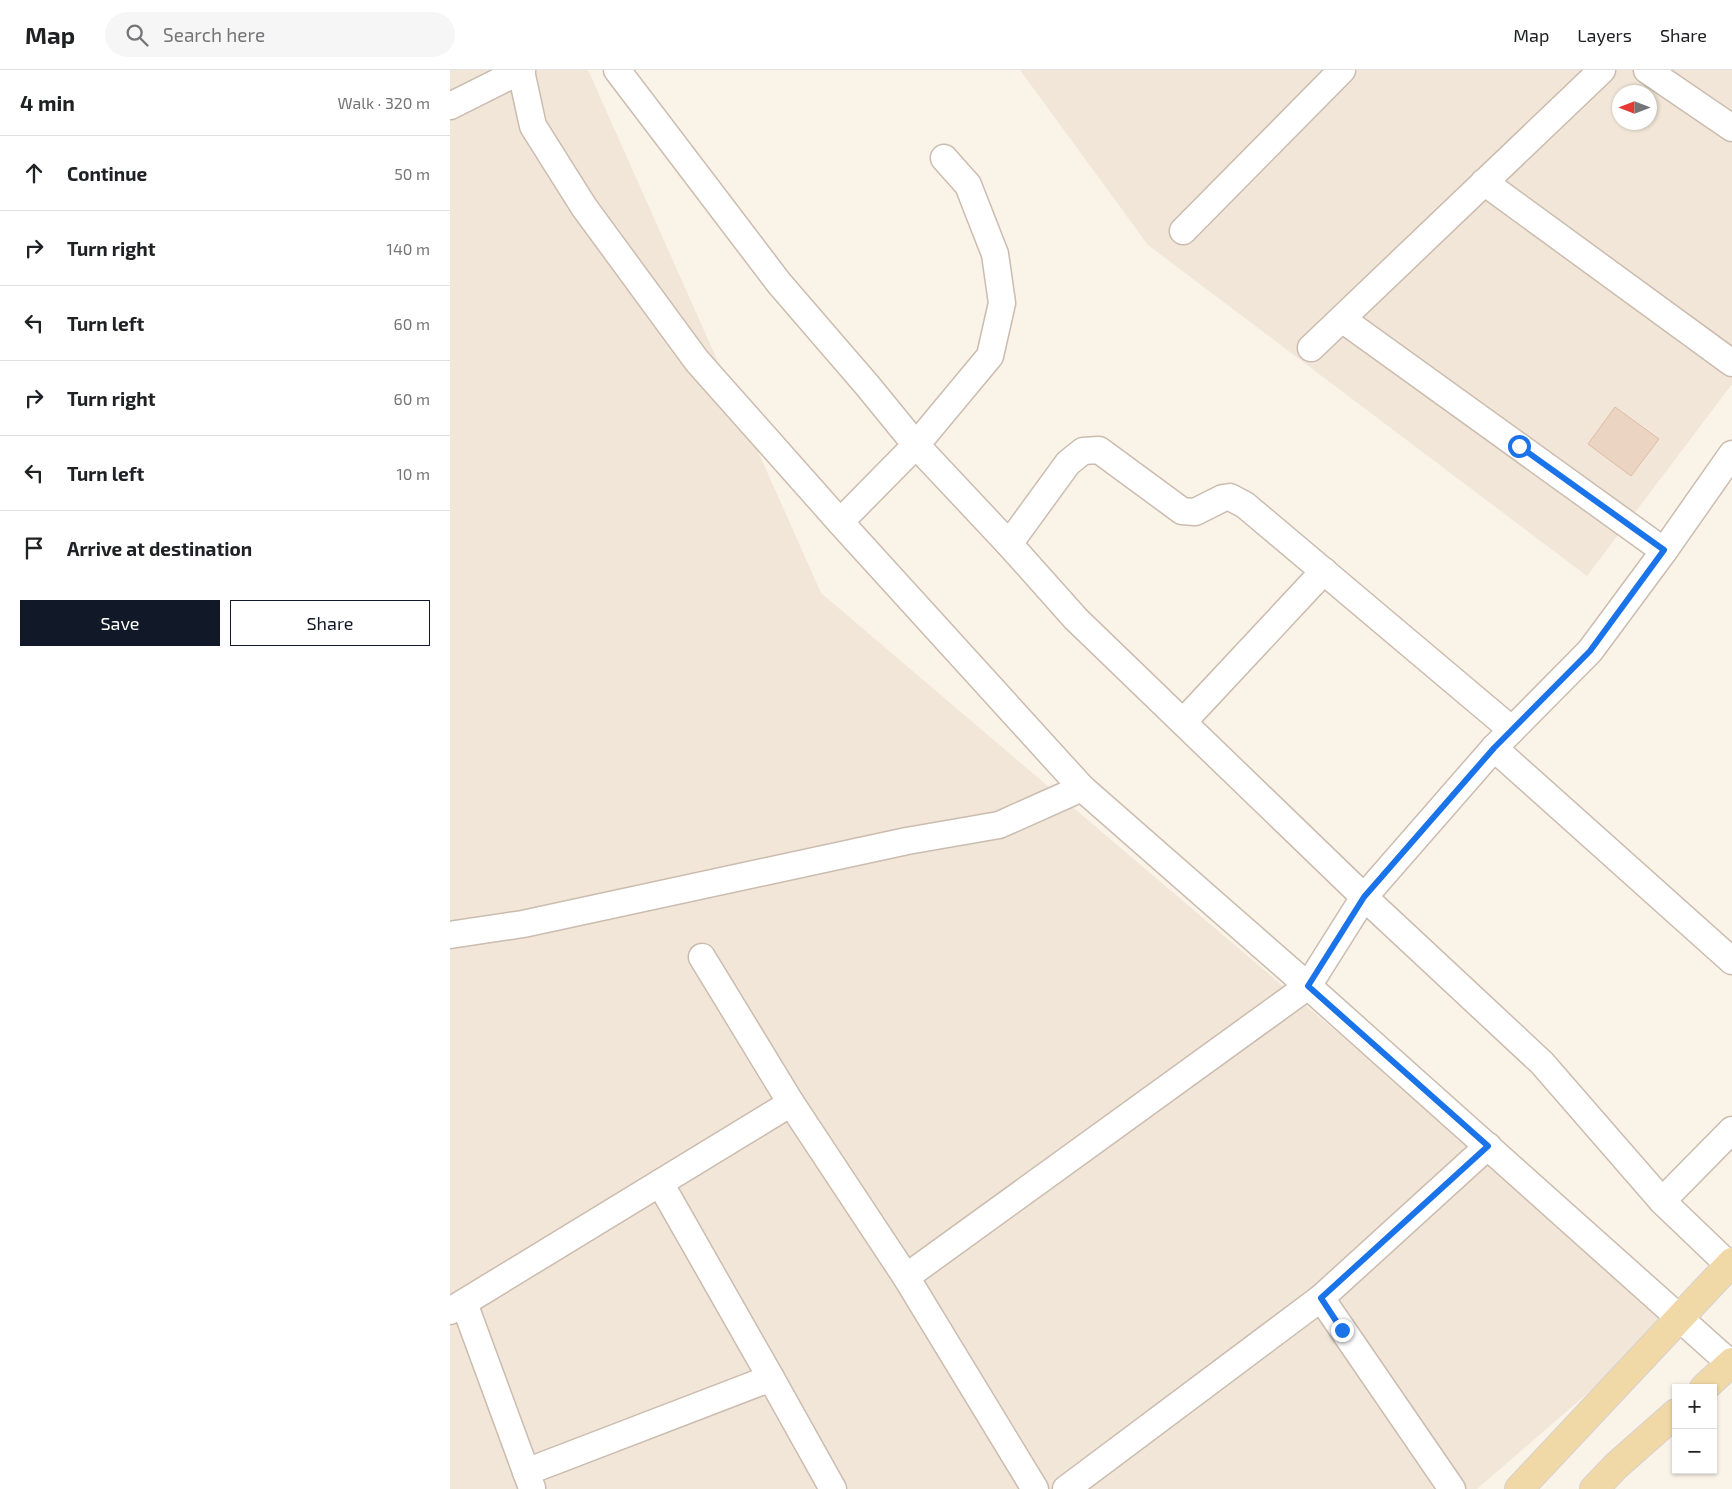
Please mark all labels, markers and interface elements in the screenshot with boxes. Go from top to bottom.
search box [105,12,455,57]
text: Map [25,20,75,49]
icon: search [123,21,151,49]
text: Search here [163,23,265,46]
text: Map [1513,24,1549,46]
text: Layers [1577,24,1632,46]
text: Share [1660,24,1707,46]
north arrow [1612,85,1657,130]
text: 4 min [20,90,75,115]
text: Walk · 320 m [337,93,430,112]
icon: ahead [20,159,48,187]
text: Continue [67,162,147,185]
text: 50 m [394,164,430,183]
icon: right [20,234,48,262]
text: Turn right [67,237,155,260]
text: 140 m [387,239,430,258]
icon: left [20,309,48,337]
text: Turn left [67,312,144,335]
text: 60 m [394,314,430,333]
icon: right [20,384,48,412]
text: Turn right [67,387,155,410]
text: 60 m [394,389,430,408]
route start [1508,435,1531,458]
icon: left [20,459,48,487]
text: Turn left [67,462,144,485]
text: 10 m [396,464,430,483]
icon: arrive [20,534,48,562]
text: Arrive at destination [67,537,252,560]
button: Save [20,600,220,646]
button: Share [230,600,430,646]
route end [1331,1319,1354,1342]
map controls [1672,1384,1717,1474]
button: + [1672,1384,1717,1429]
button: − [1672,1429,1717,1474]

